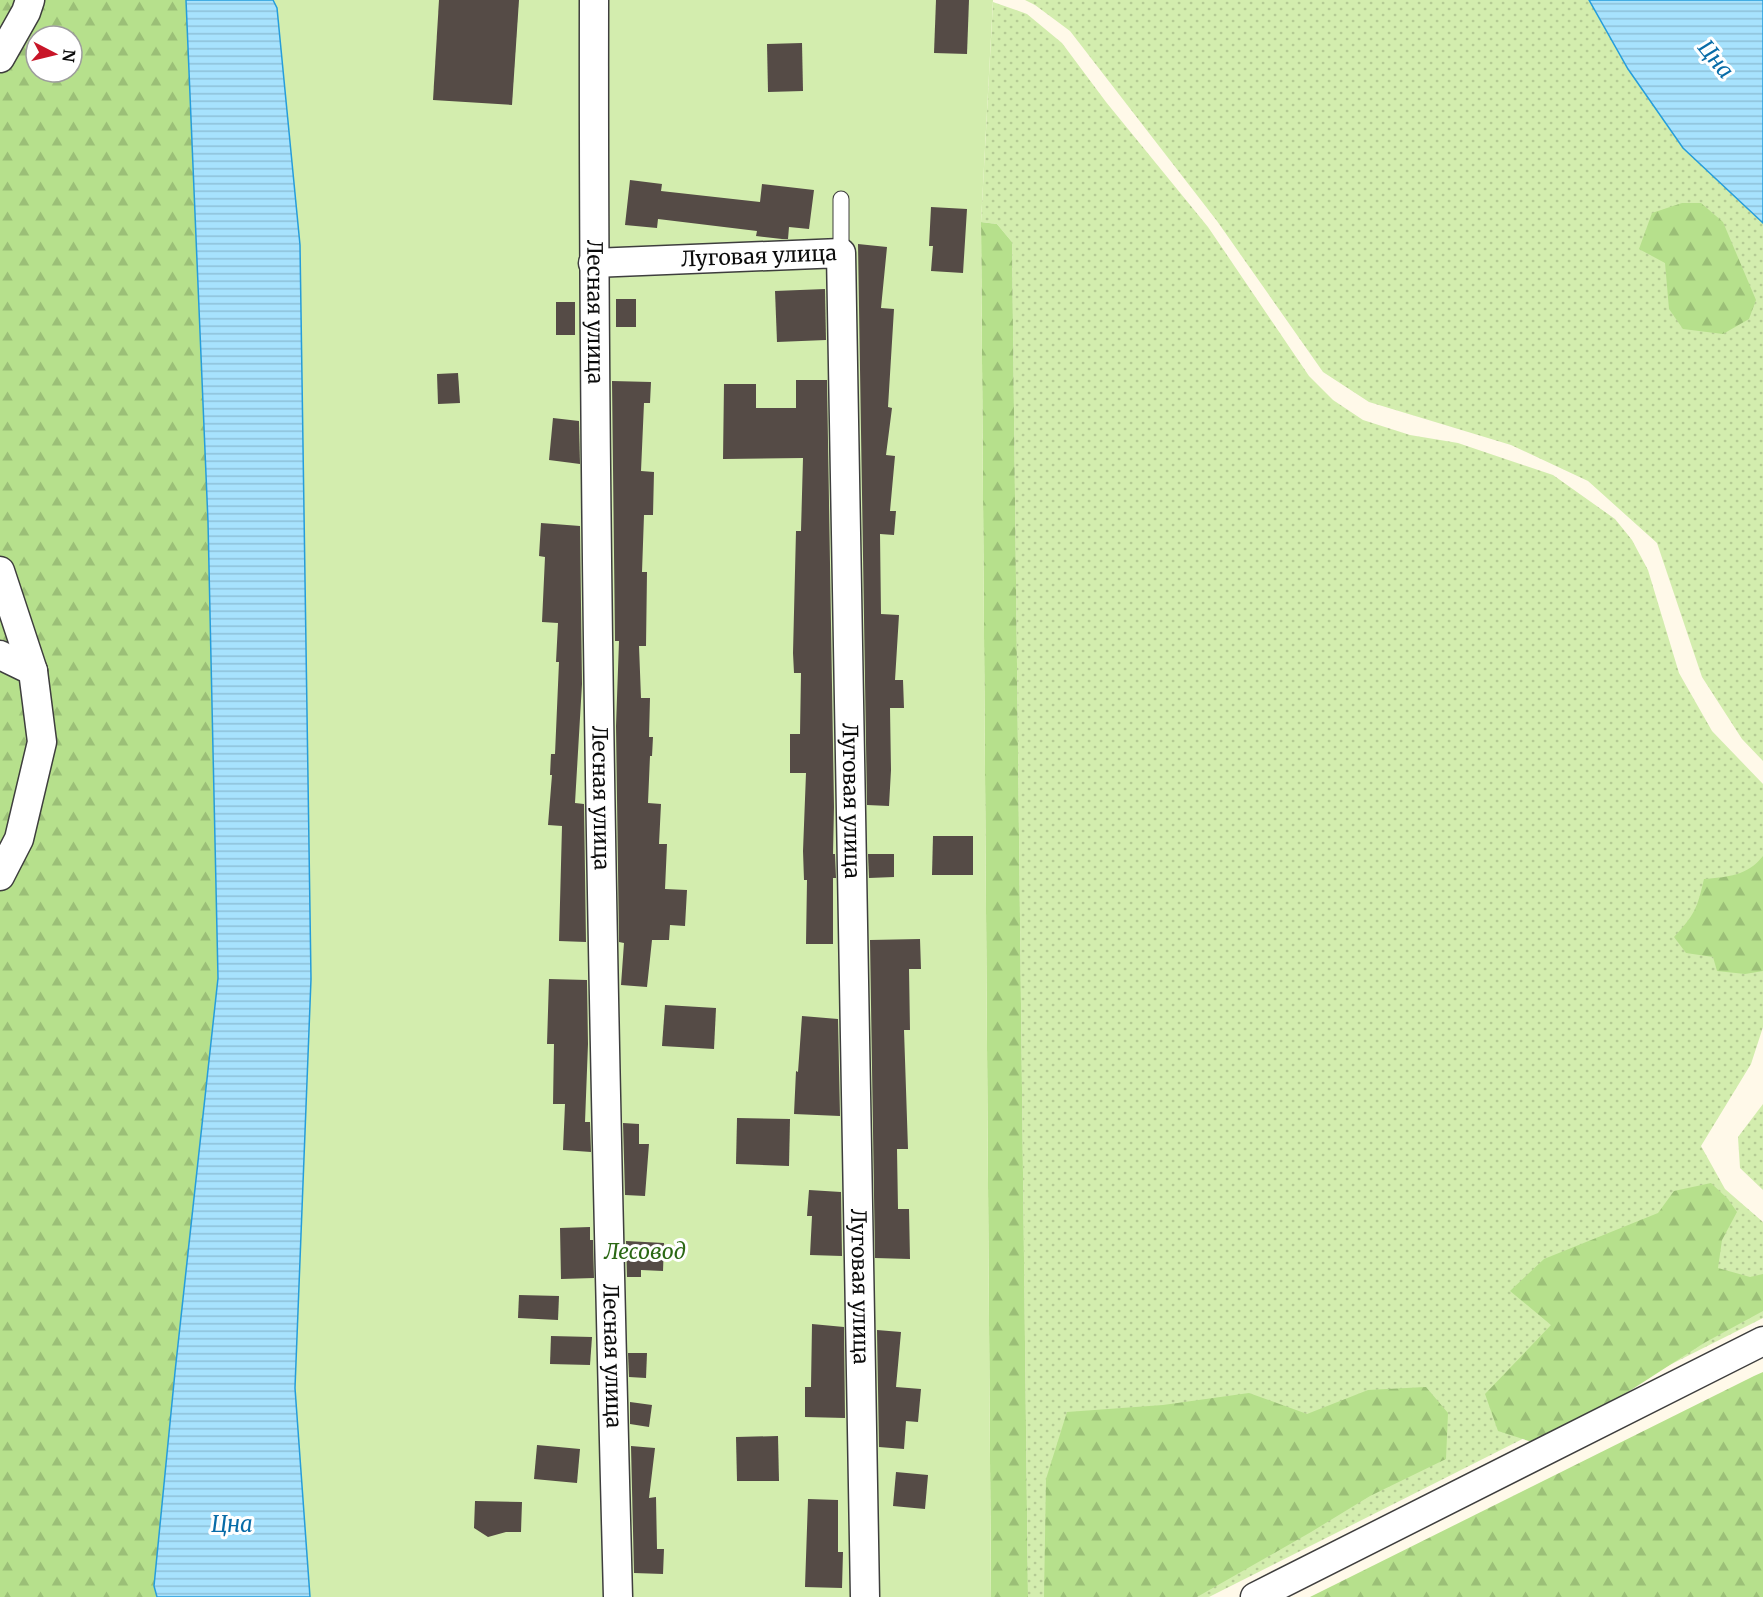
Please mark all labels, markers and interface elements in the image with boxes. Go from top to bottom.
north arrow [24,24,84,84]
water label: Цна [1692,34,1740,84]
text: N [58,48,80,64]
street label: Луговая улица [680,239,837,272]
street label: Лесная улица [581,240,609,384]
street label: Луговая улица [836,723,866,879]
street label: Лесная улица [586,726,616,870]
street label: Луговая улица [845,1208,875,1365]
park label: Лесовод [603,1238,686,1265]
street label: Лесная улица [597,1283,628,1428]
water label: Цна [211,1510,253,1538]

